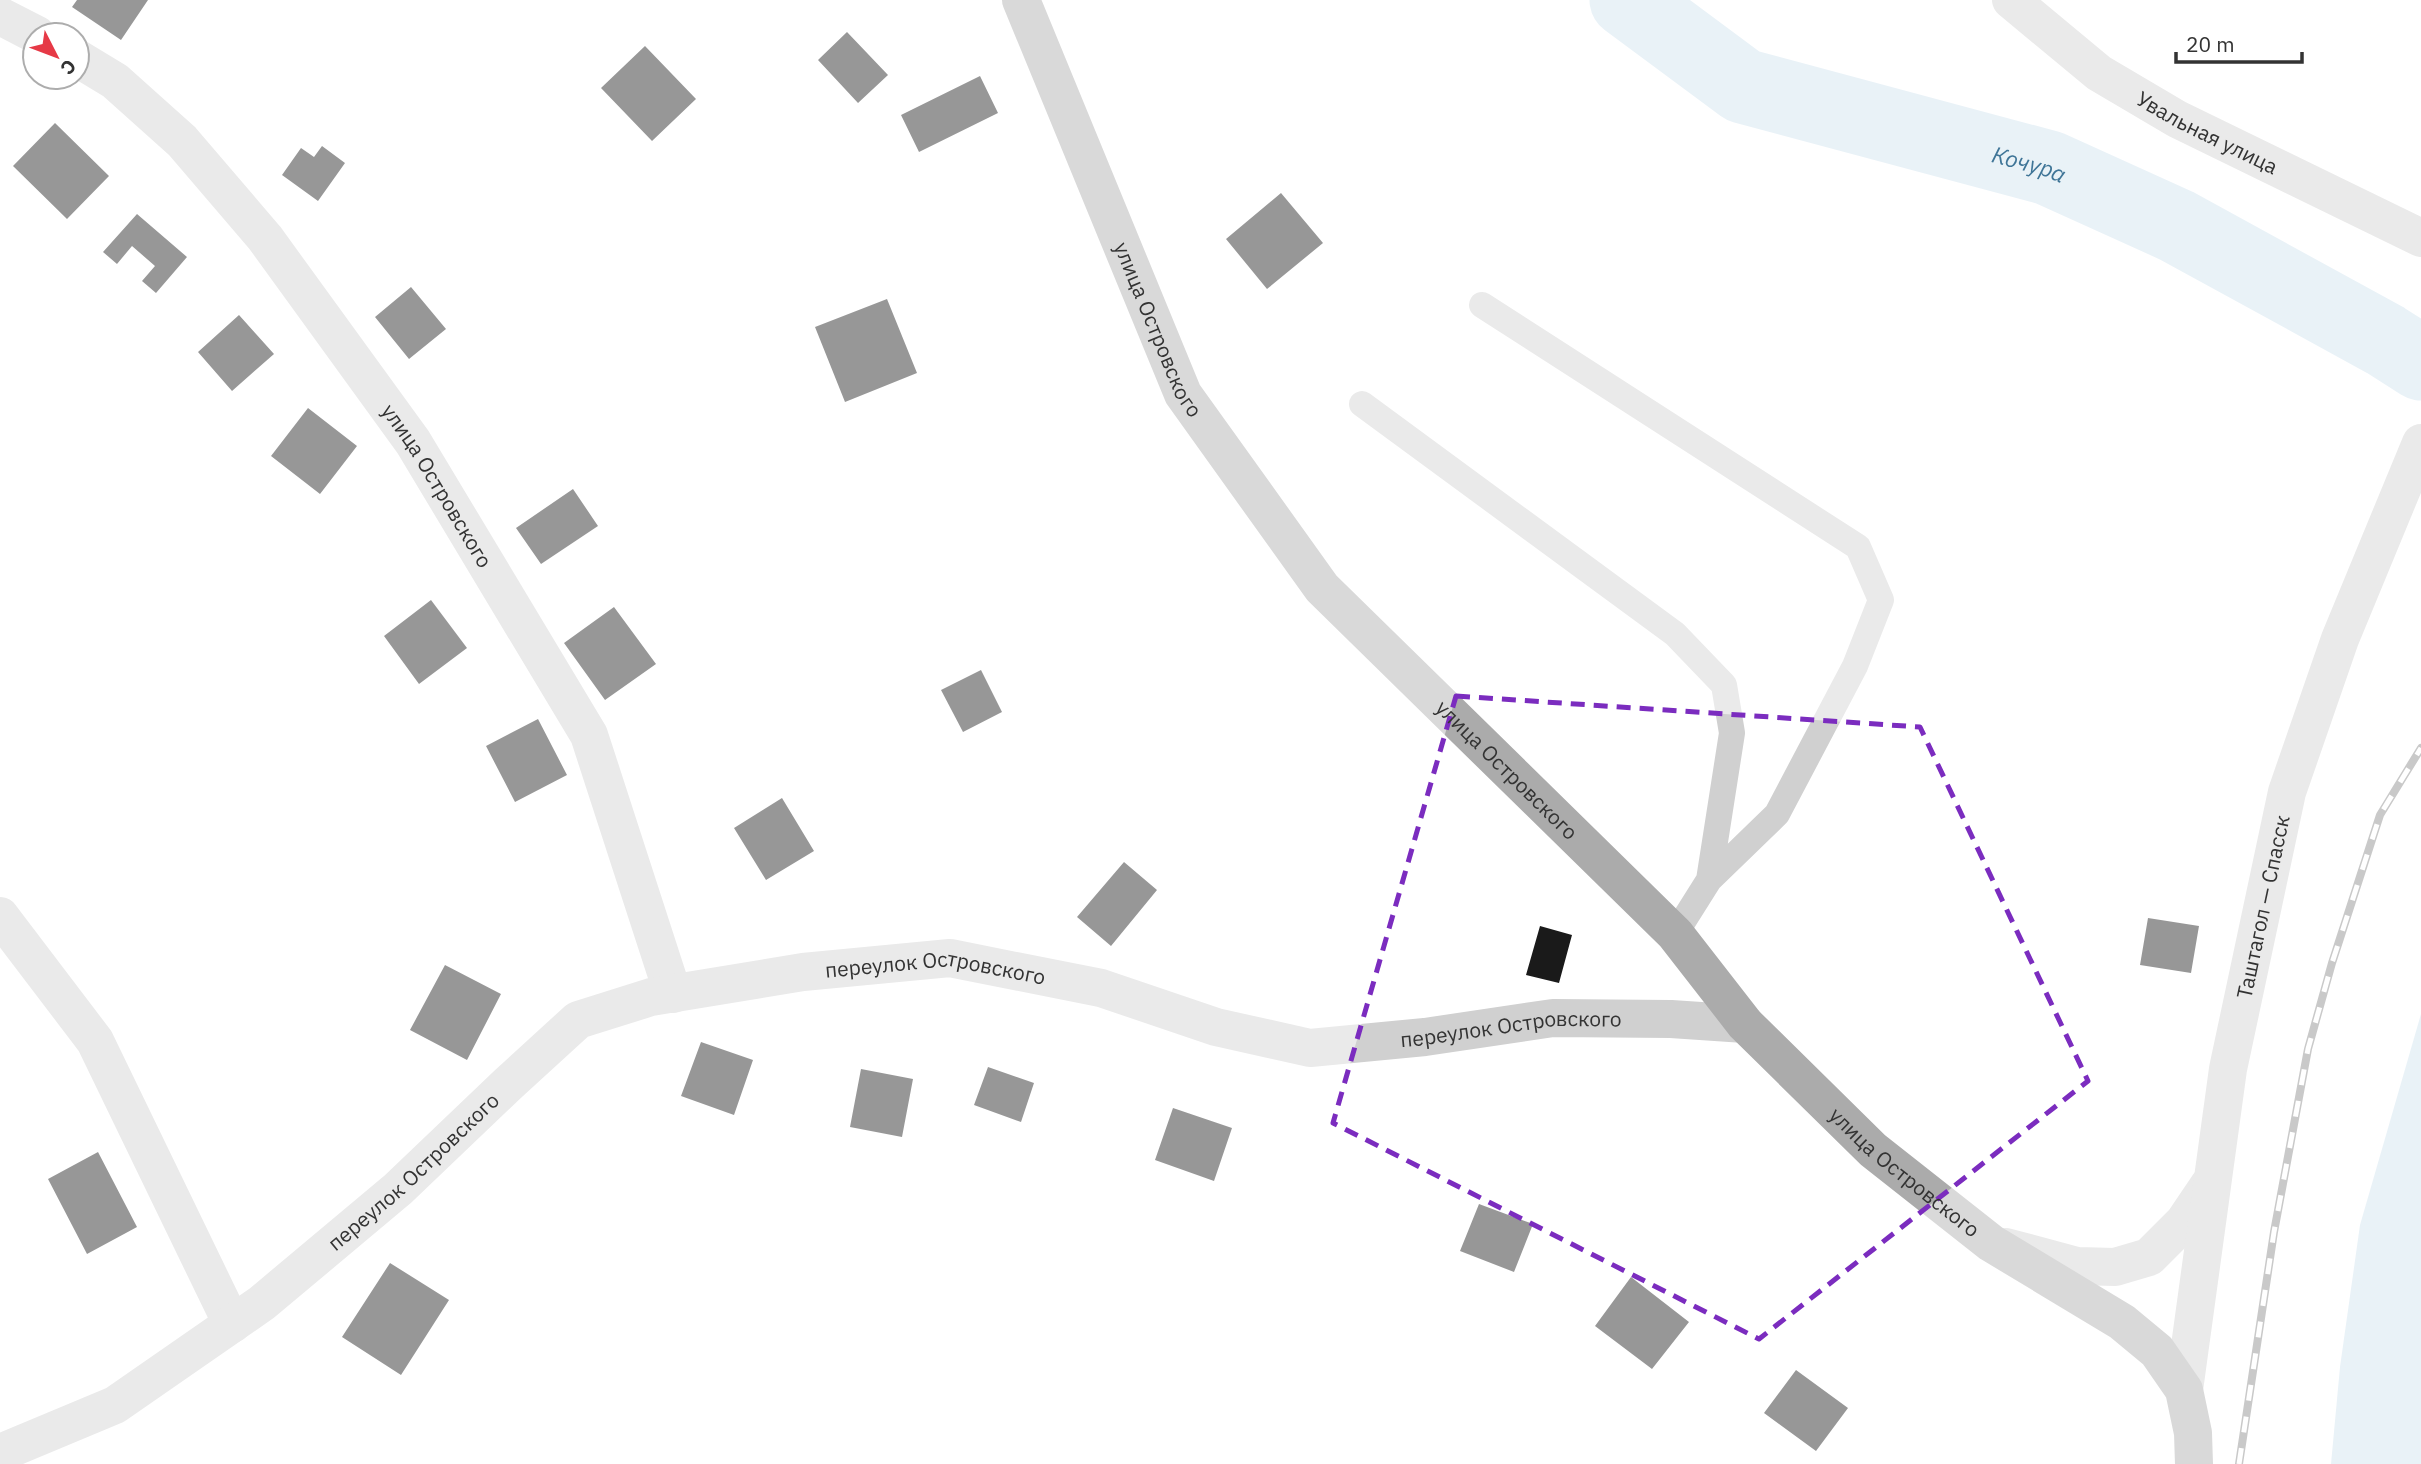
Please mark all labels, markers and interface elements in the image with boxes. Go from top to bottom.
north arrow [21,21,91,91]
scale bar [2176,21,2302,65]
text: 20 m [2186,30,2235,58]
text: С [56,55,82,80]
street label: Увальная улица [2131,84,2283,180]
water label: Кочура [1989,138,2071,189]
street label: улица Островского [1108,238,1209,423]
street label: улица Островского [376,398,499,573]
street label: улица Островского [1430,694,1584,845]
street label: Таштагол — Спасск [2229,812,2296,1001]
street label: переулок Островского [824,944,1048,991]
street label: переулок Островского [1399,1004,1622,1053]
street label: переулок Островского [321,1086,505,1256]
street label: улица Островского [1823,1101,1986,1243]

